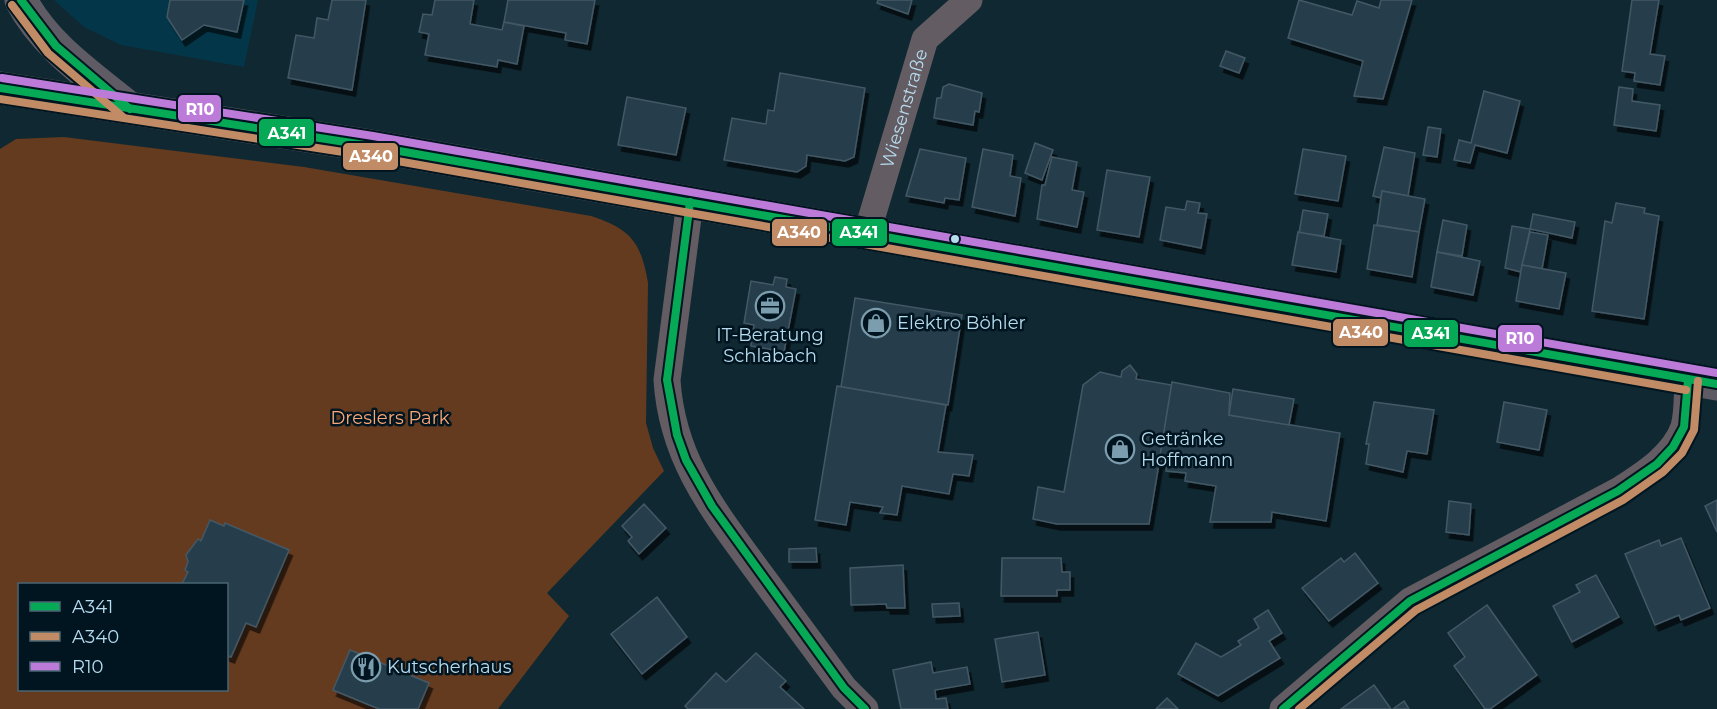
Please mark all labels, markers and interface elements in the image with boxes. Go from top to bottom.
street label: Wiesenstraße [876,46,932,171]
line badge: R10 [177,94,222,123]
text: R10 [186,100,215,119]
line badge: A341 [258,118,315,147]
text: A341 [267,124,306,143]
line badge: A340 [342,142,399,171]
text: A340 [348,147,393,166]
line badge: A340 [771,218,828,247]
line badge: A341 [831,218,888,247]
text: A340 [776,223,821,242]
text: A341 [839,223,878,242]
unlabelled marker [949,233,961,245]
office icon: IT-Beratung Schlabach [754,290,786,322]
shop icon: Elektro Böhler [860,307,892,339]
place label: Elektro Böhler [897,312,1026,334]
line badge: A340 [1332,318,1389,347]
line badge: A341 [1403,319,1459,348]
text: A340 [1338,323,1383,342]
place label: IT-Beratung Schlabach [716,324,824,367]
text: A341 [1411,324,1450,343]
line badge: R10 [1497,324,1543,353]
text: R10 [1506,329,1535,348]
park label: Dreslers Park [330,407,450,429]
place label: Getränke Hoffmann [1141,428,1233,471]
shop icon: Getränke Hoffmann [1104,433,1136,465]
legend [18,583,228,691]
text: A341 [72,596,113,618]
text: A340 [72,626,119,648]
restaurant icon: Kutscherhaus [350,651,382,683]
text: R10 [72,656,103,678]
place label: Kutscherhaus [387,656,512,678]

